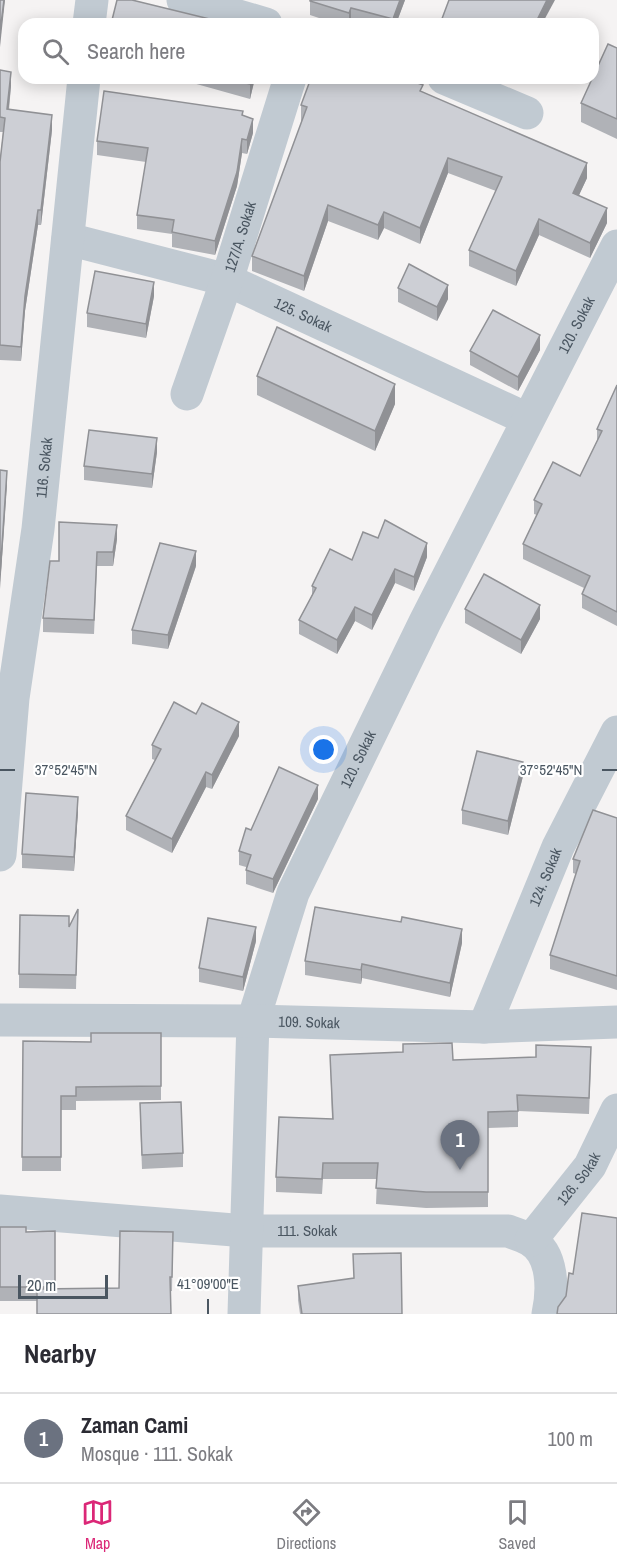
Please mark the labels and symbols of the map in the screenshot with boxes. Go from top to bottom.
street label: 127/A. Sokak [219,198,261,275]
street label: 125. Sokak [271,292,336,338]
street label: 120. Sokak [553,292,600,357]
street label: 116. Sokak [30,436,57,499]
street label: 120. Sokak [335,726,381,791]
your location [309,735,338,764]
text: 37°52'45"N [35,759,97,780]
text: 37°52'45"N [520,759,582,780]
street label: 124. Sokak [524,844,567,909]
street label: 109. Sokak [278,1011,341,1033]
pin: 1 [440,1120,480,1170]
street label: 126. Sokak [552,1148,606,1209]
street label: 111. Sokak [277,1220,338,1241]
scale bar [18,1272,108,1300]
text: 41°09'00"E [177,1273,239,1294]

